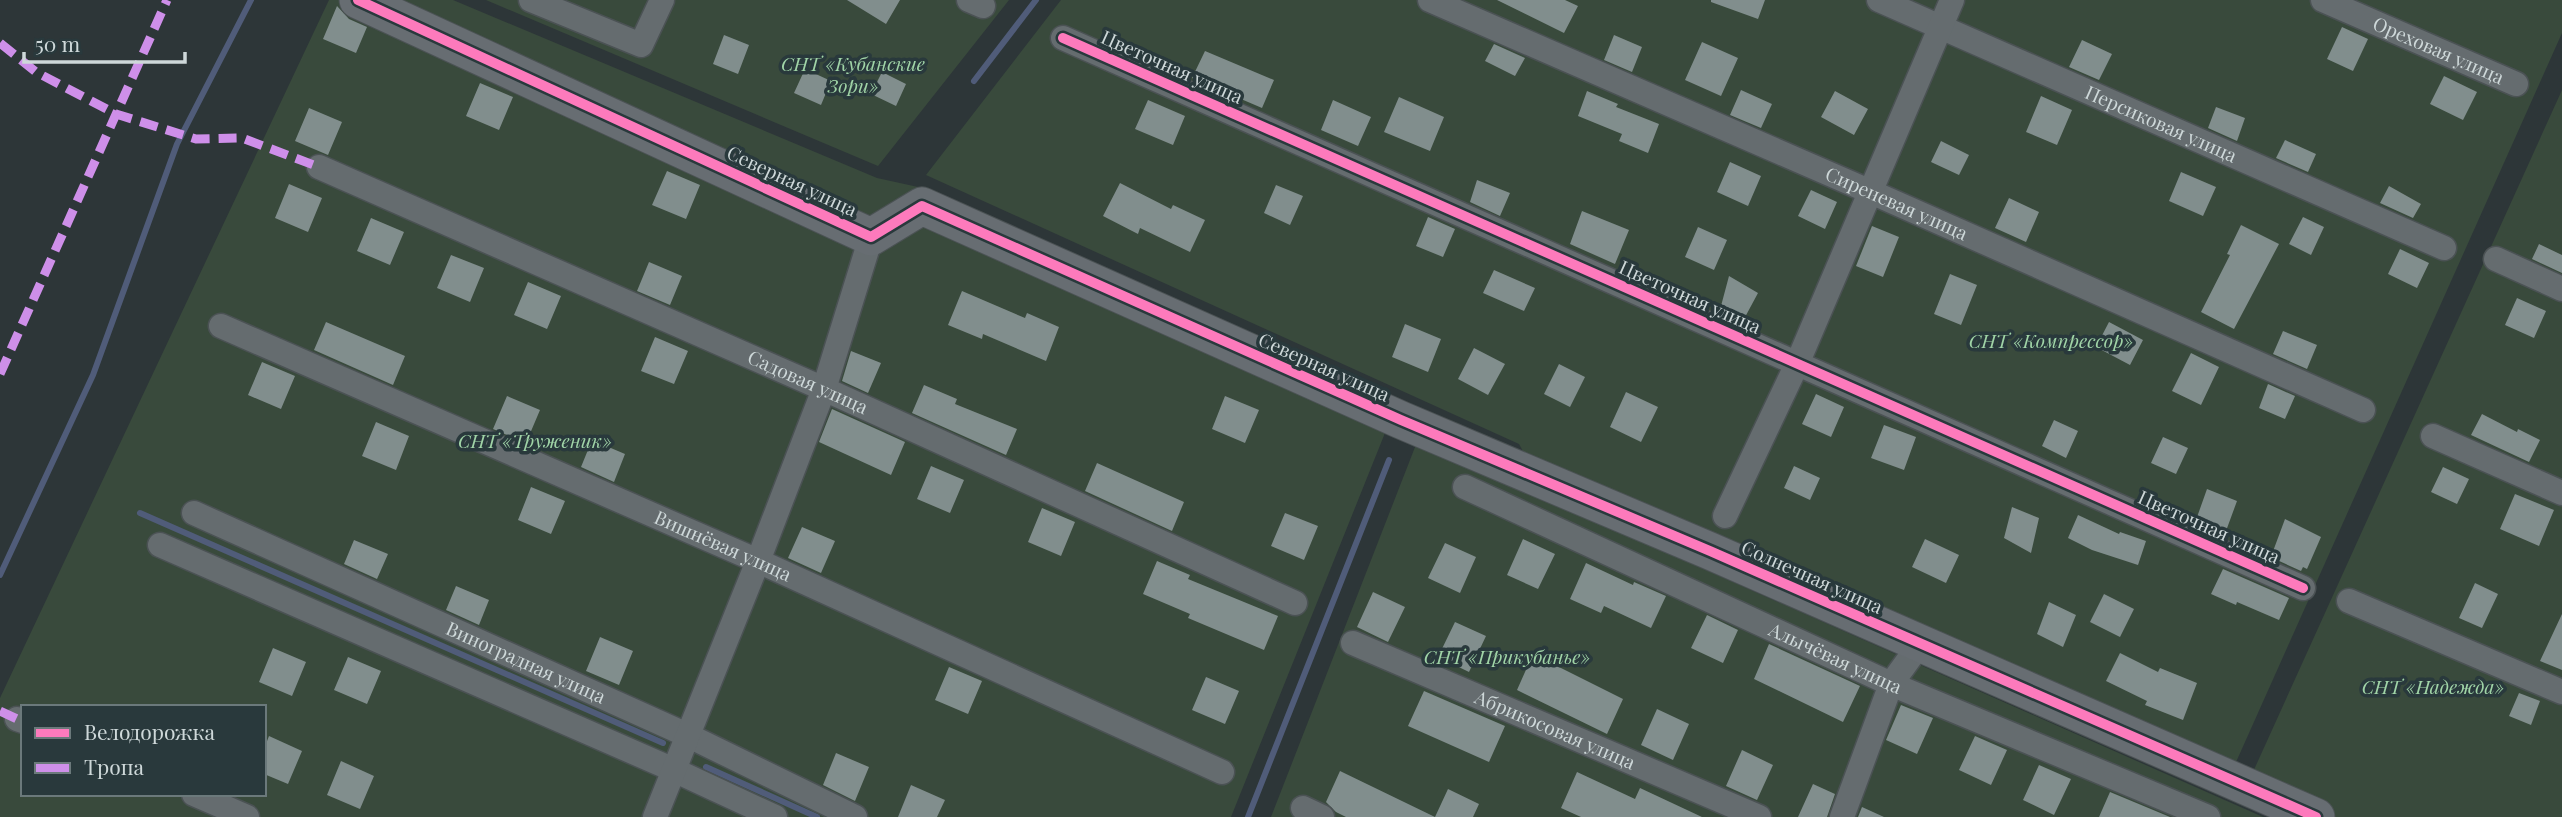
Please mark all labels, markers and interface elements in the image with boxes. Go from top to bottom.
street label: Ореховая улица [2369,9,2509,90]
scale bar [24,21,186,65]
street label: Цветочная улица [1097,23,1248,109]
text: 50 m [35,29,81,57]
park label: СНТ «Кубанские Зори» [781,50,925,98]
street label: Персиковая улица [2082,78,2242,168]
street label: Северная улица [723,139,862,222]
street label: Сиреневая улица [1822,160,1973,246]
street label: Цветочная улица [1615,253,1766,339]
street label: Северная улица [1255,326,1395,407]
park label: СНТ «Компрессор» [1969,327,2133,353]
street label: Садовая улица [744,343,873,420]
park label: СНТ «Труженик» [458,427,612,453]
street label: Цветочная улица [2134,483,2285,569]
street label: Вишнёвая улица [651,503,797,587]
street label: Солнечная улица [1738,533,1888,619]
street label: Виноградная улица [442,614,611,709]
street label: Алычёвая улица [1764,615,1907,699]
park label: СНТ «Прикубанье» [1424,643,1590,669]
park label: СНТ «Надежда» [2362,673,2504,699]
street label: Абрикосовая улица [1470,682,1640,775]
legend [21,705,266,796]
text: Велодорожка [84,717,215,745]
text: Тропа [84,752,145,780]

